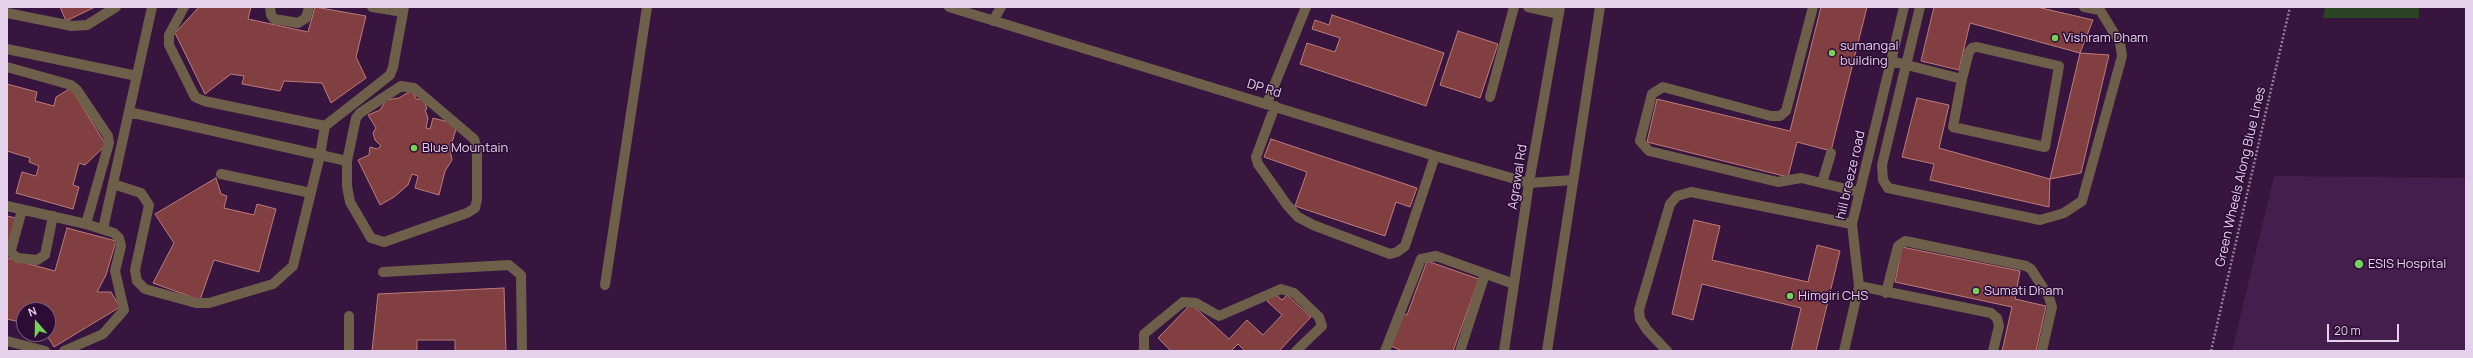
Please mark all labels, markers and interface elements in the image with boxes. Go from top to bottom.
place label: Vishram Dham [2063,30,2148,46]
marker: Vishram Dham [2050,33,2060,43]
place label: sumangal building [1840,38,1898,69]
marker: sumangal building [1827,48,1837,58]
street label: DP Rd [1245,76,1283,102]
street label: Green Wheels Along Blue Lines [2213,85,2269,269]
street label: hill breeze road [1833,129,1869,221]
place label: Blue Mountain [422,140,508,156]
marker: Blue Mountain [409,143,419,153]
street label: Agrawal Rd [1505,143,1531,211]
place label: ESIS Hospital [2368,256,2446,272]
marker: ESIS Hospital [2353,258,2365,270]
place label: Sumati Dham [1984,283,2064,299]
marker: Sumati Dham [1971,286,1981,296]
place label: Himgiri CHS [1798,288,1868,304]
marker: Himgiri CHS [1785,291,1795,301]
north arrow [16,302,56,342]
text: N [26,303,38,320]
scale bar [2329,316,2401,342]
text: 20 m [2334,322,2361,339]

